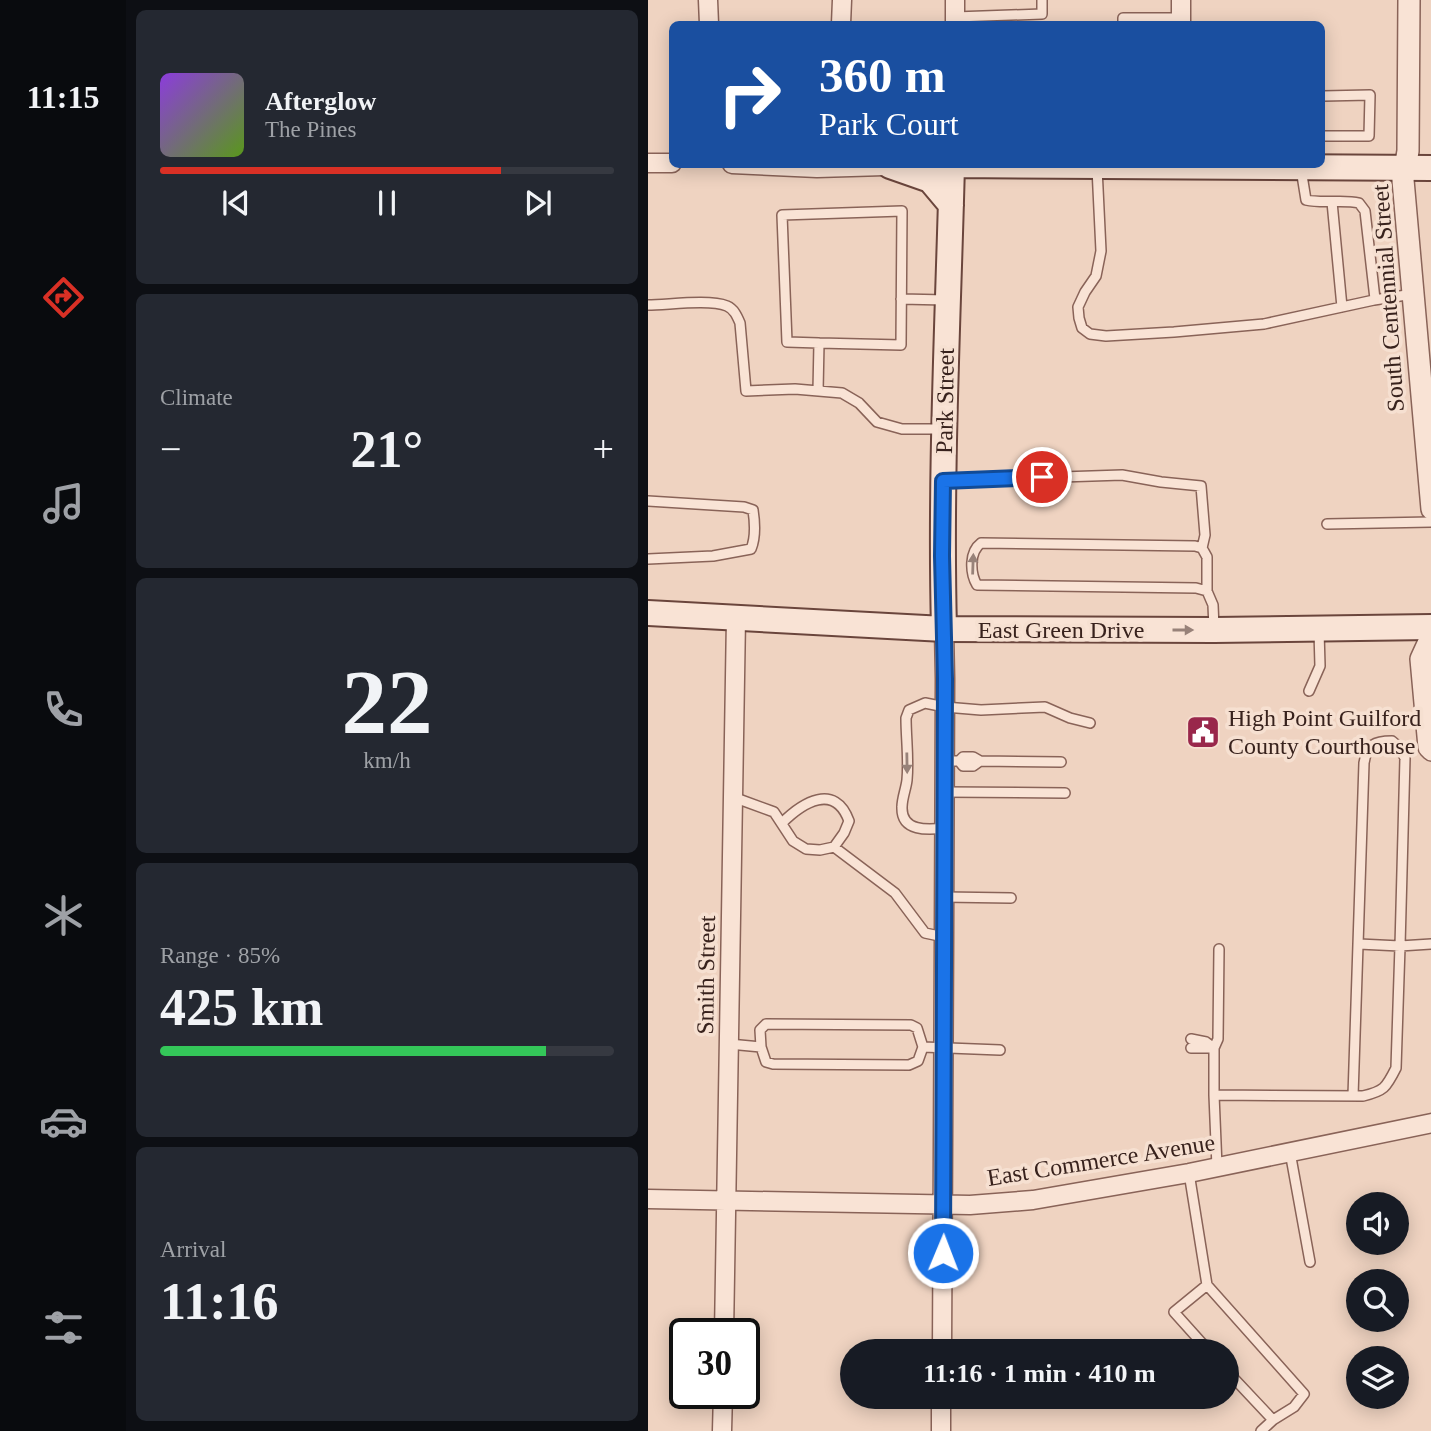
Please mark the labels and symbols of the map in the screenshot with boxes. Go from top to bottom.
street label: South Centennial Street [1367,183,1409,413]
street label: Park Street [931,347,959,454]
pin [1012,447,1072,507]
one-way arrow [968,553,979,575]
street label: East Green Drive [978,617,1144,643]
one-way arrow [1173,624,1195,636]
place label: High Point Guilford County Courthouse [1228,705,1421,759]
public building icon: High Point Guilford County Courthouse [1184,713,1222,751]
one-way arrow [901,752,913,774]
street label: Smith Street [692,915,720,1035]
street label: East Commerce Avenue [985,1129,1217,1191]
position arrow [906,1216,980,1290]
speed limit sign: 30 [669,1318,760,1409]

